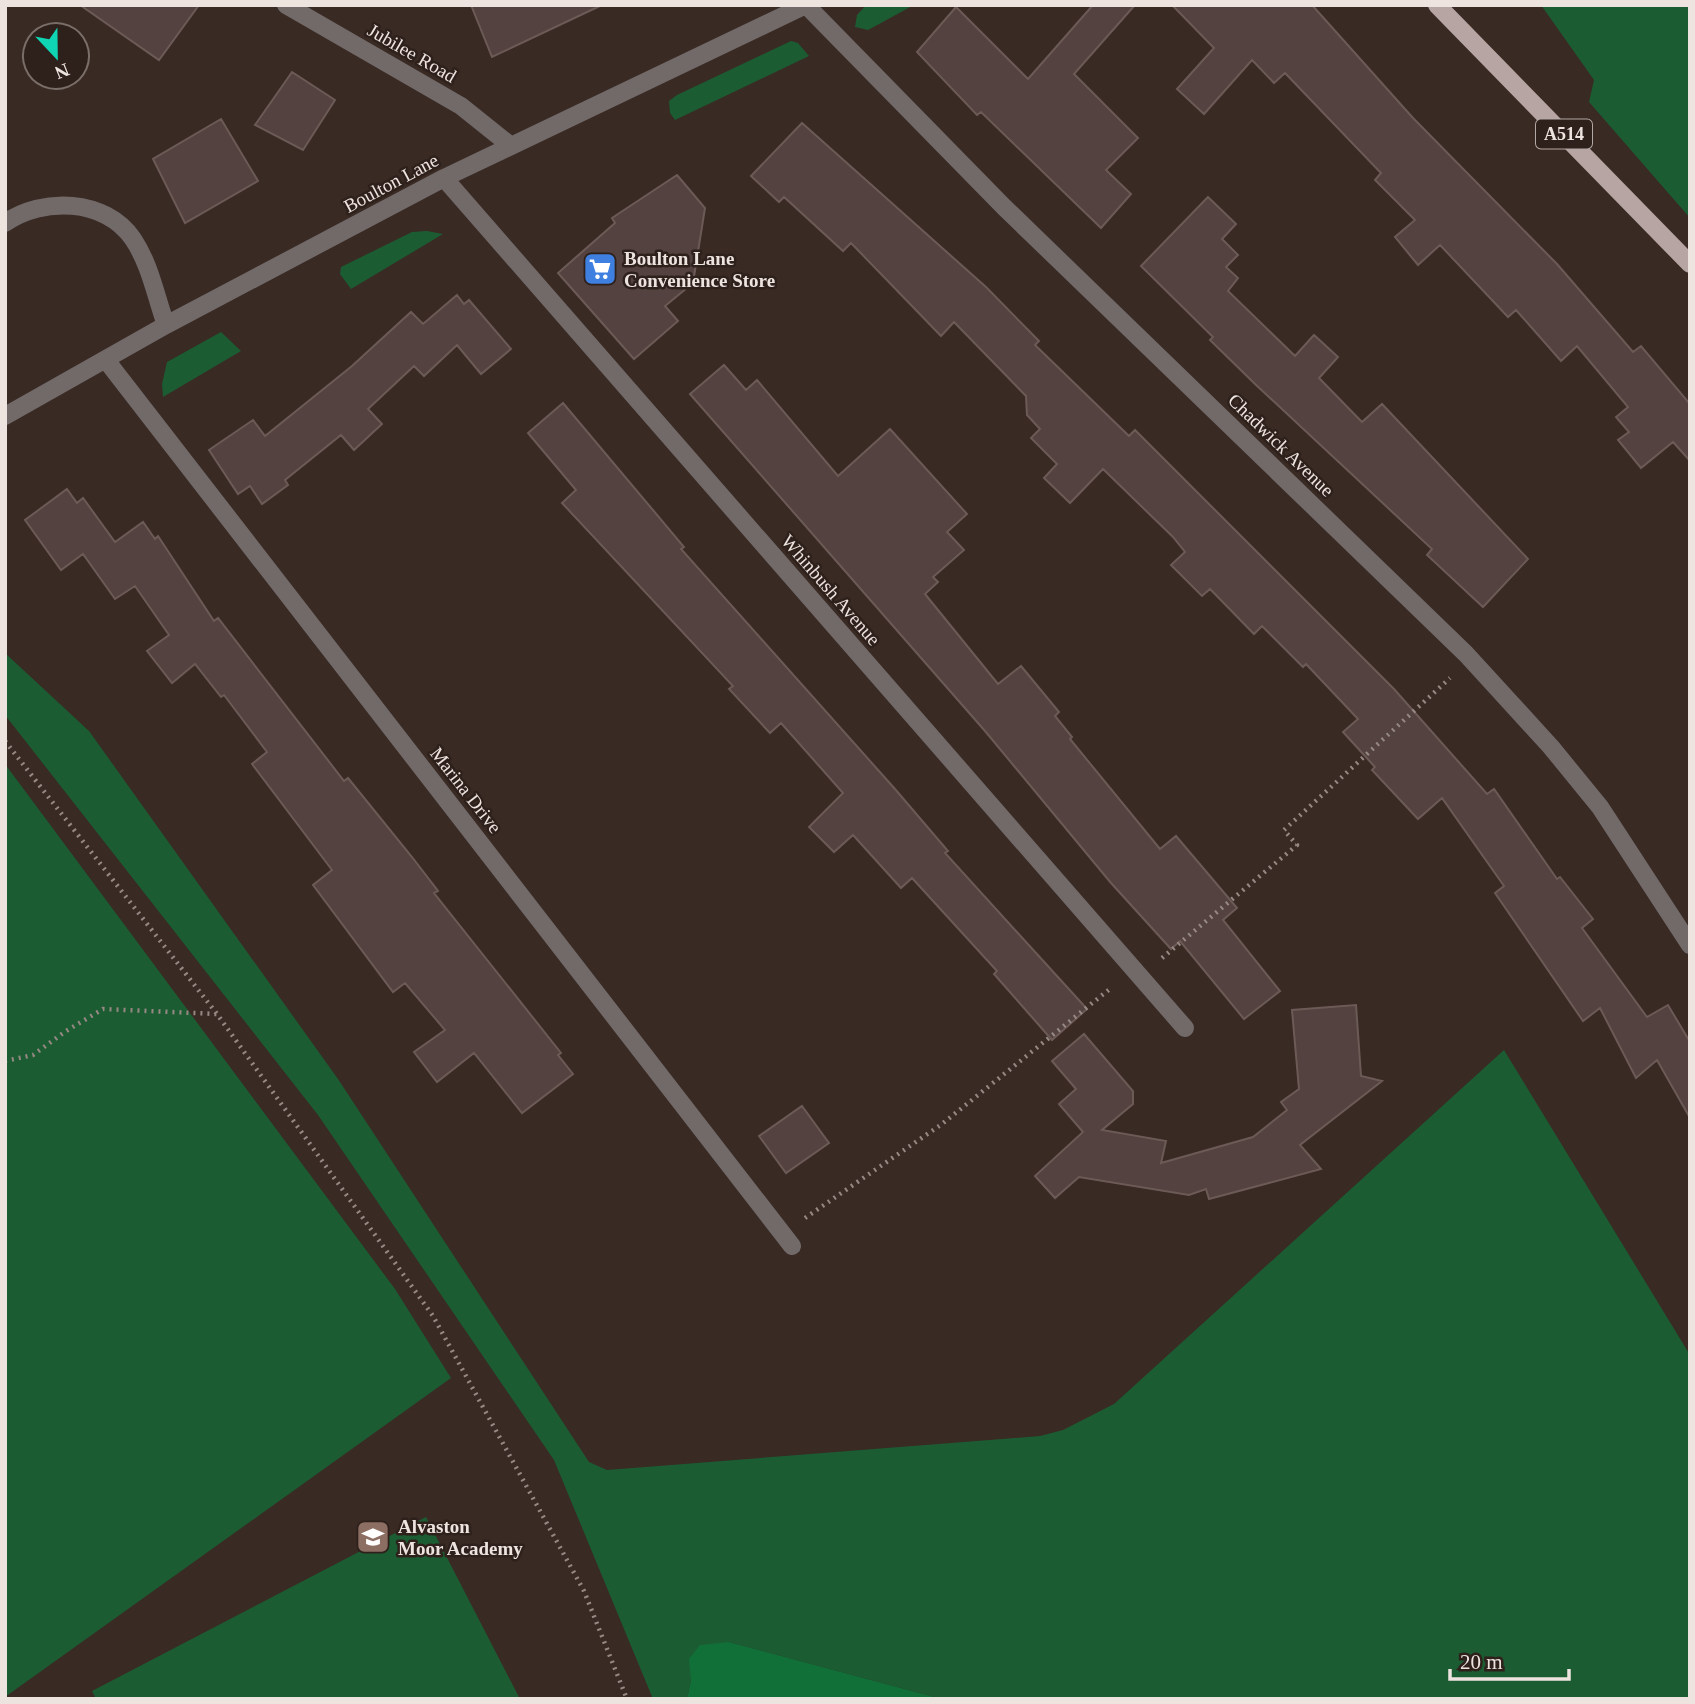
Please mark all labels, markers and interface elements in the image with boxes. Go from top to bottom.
street label: Jubilee Road [364,19,460,87]
north arrow [21,21,91,91]
text: N [52,59,72,84]
road number: A514 [1536,119,1592,148]
street label: Boulton Lane [340,149,442,217]
place label: Boulton Lane Convenience Store [624,248,775,291]
supermarket icon: Boulton Lane Convenience Store [581,250,619,288]
street label: Chadwick Avenue [1224,389,1338,501]
street label: Whinbush Avenue [777,530,885,650]
street label: Marina Drive [426,743,506,837]
place label: Alvaston Moor Academy [398,1516,523,1559]
school or university icon: Alvaston Moor Academy [354,1518,392,1556]
scale bar [1450,1638,1569,1682]
text: 20 m [1460,1650,1503,1674]

